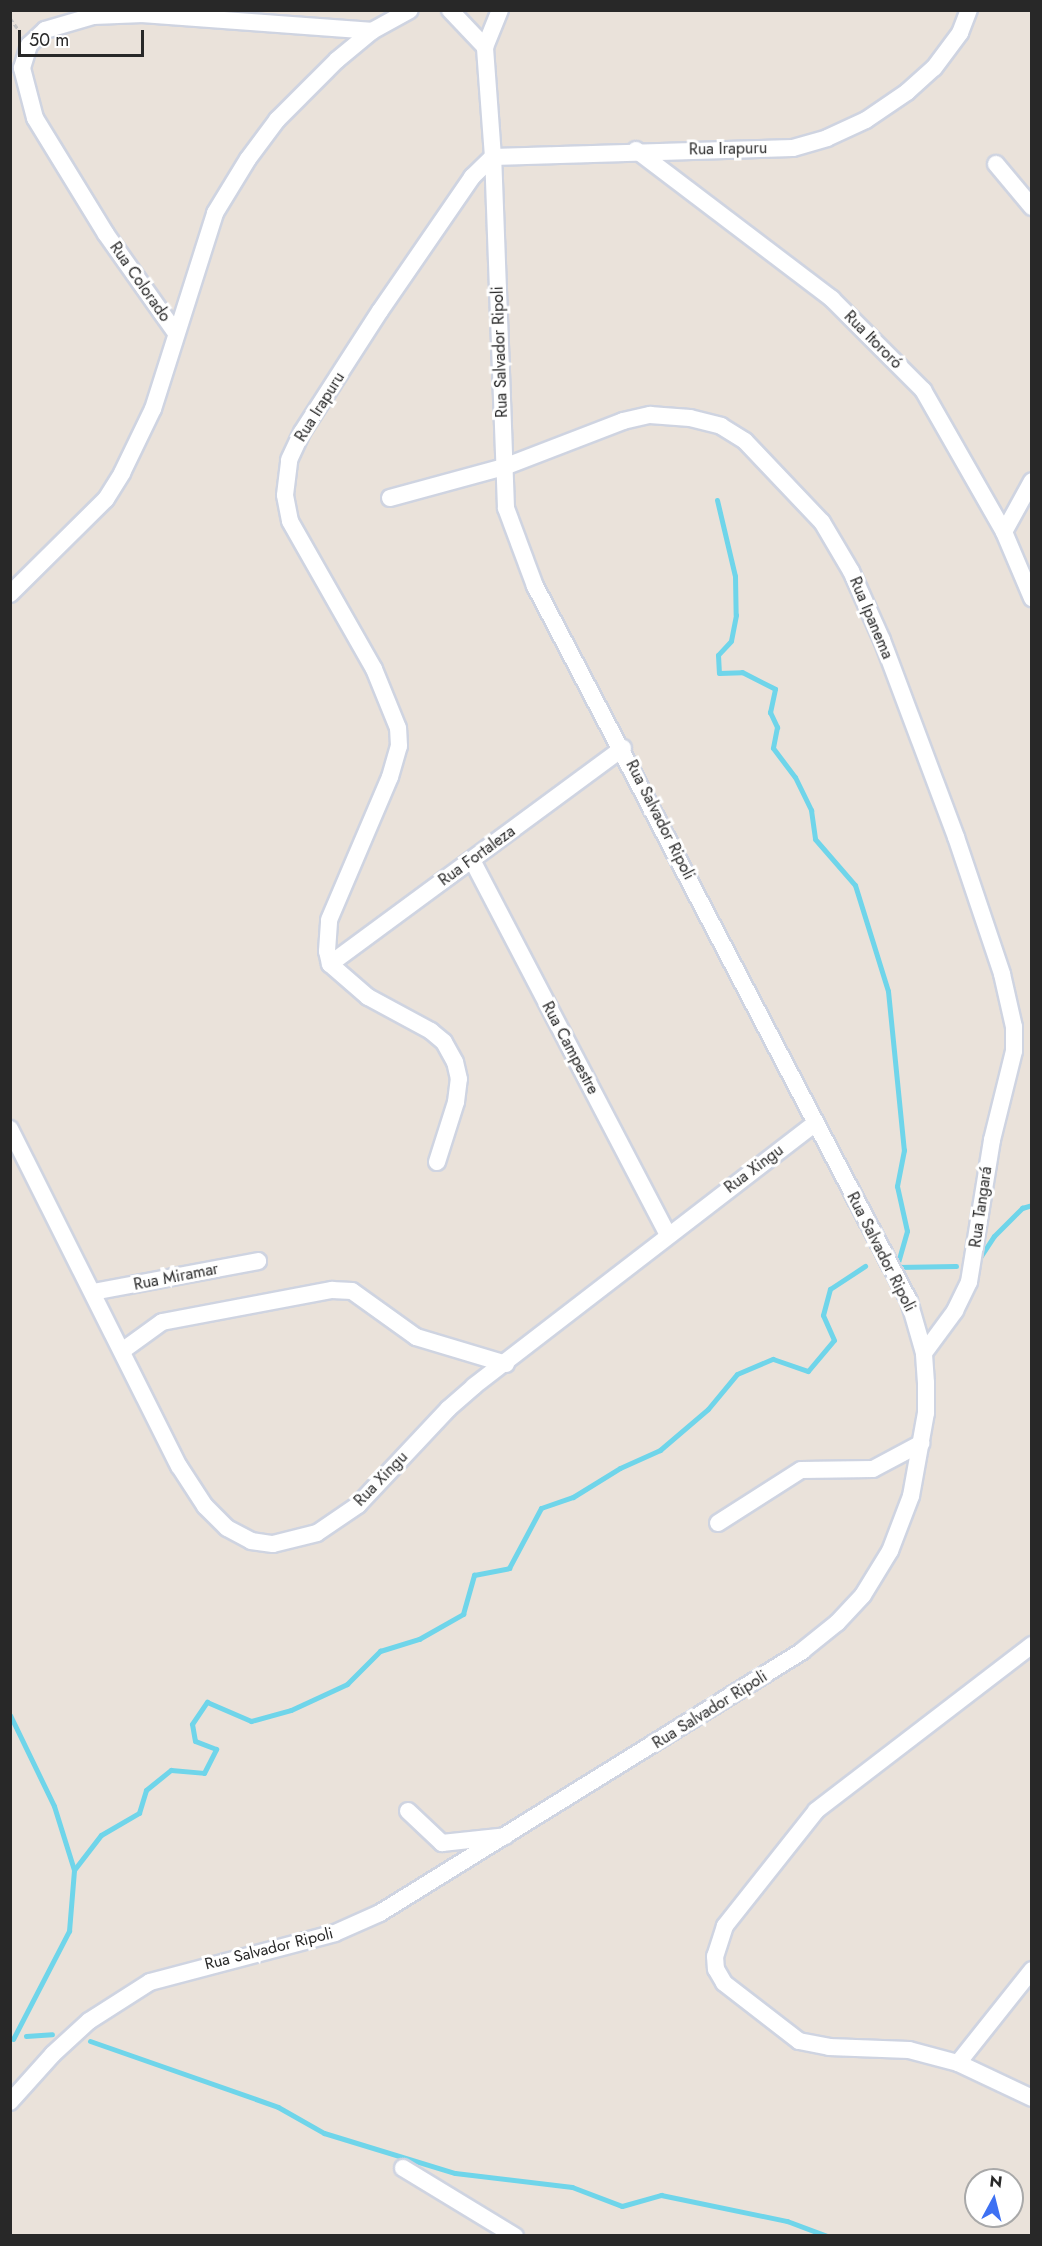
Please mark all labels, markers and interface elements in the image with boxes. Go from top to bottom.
scale bar [21,18,147,56]
text: 50 m [29,27,69,53]
street label: Rua Irapuru [689,139,767,159]
street label: Rua Colorado [105,238,175,326]
street label: Rua Salvador Ripoli [488,286,512,418]
street label: Rua Itororó [840,307,906,373]
street label: Rua Irapuru [291,369,349,445]
street label: Rua Ipanema [845,574,897,662]
street label: Rua Salvador Ripoli [622,757,698,883]
street label: Rua Fortaleza [435,822,519,890]
street label: Rua Campestre [538,998,602,1098]
street label: Rua Xingu [721,1141,787,1197]
street label: Rua Tangará [966,1165,996,1249]
street label: Rua Salvador Ripoli [843,1189,919,1315]
street label: Rua Miramar [132,1259,220,1295]
street label: Rua Xingu [350,1448,412,1510]
street label: Rua Salvador Ripoli [649,1667,771,1753]
street label: Rua Salvador Ripoli [203,1924,335,1974]
north arrow [964,2168,1024,2228]
text: N [988,2169,1004,2194]

